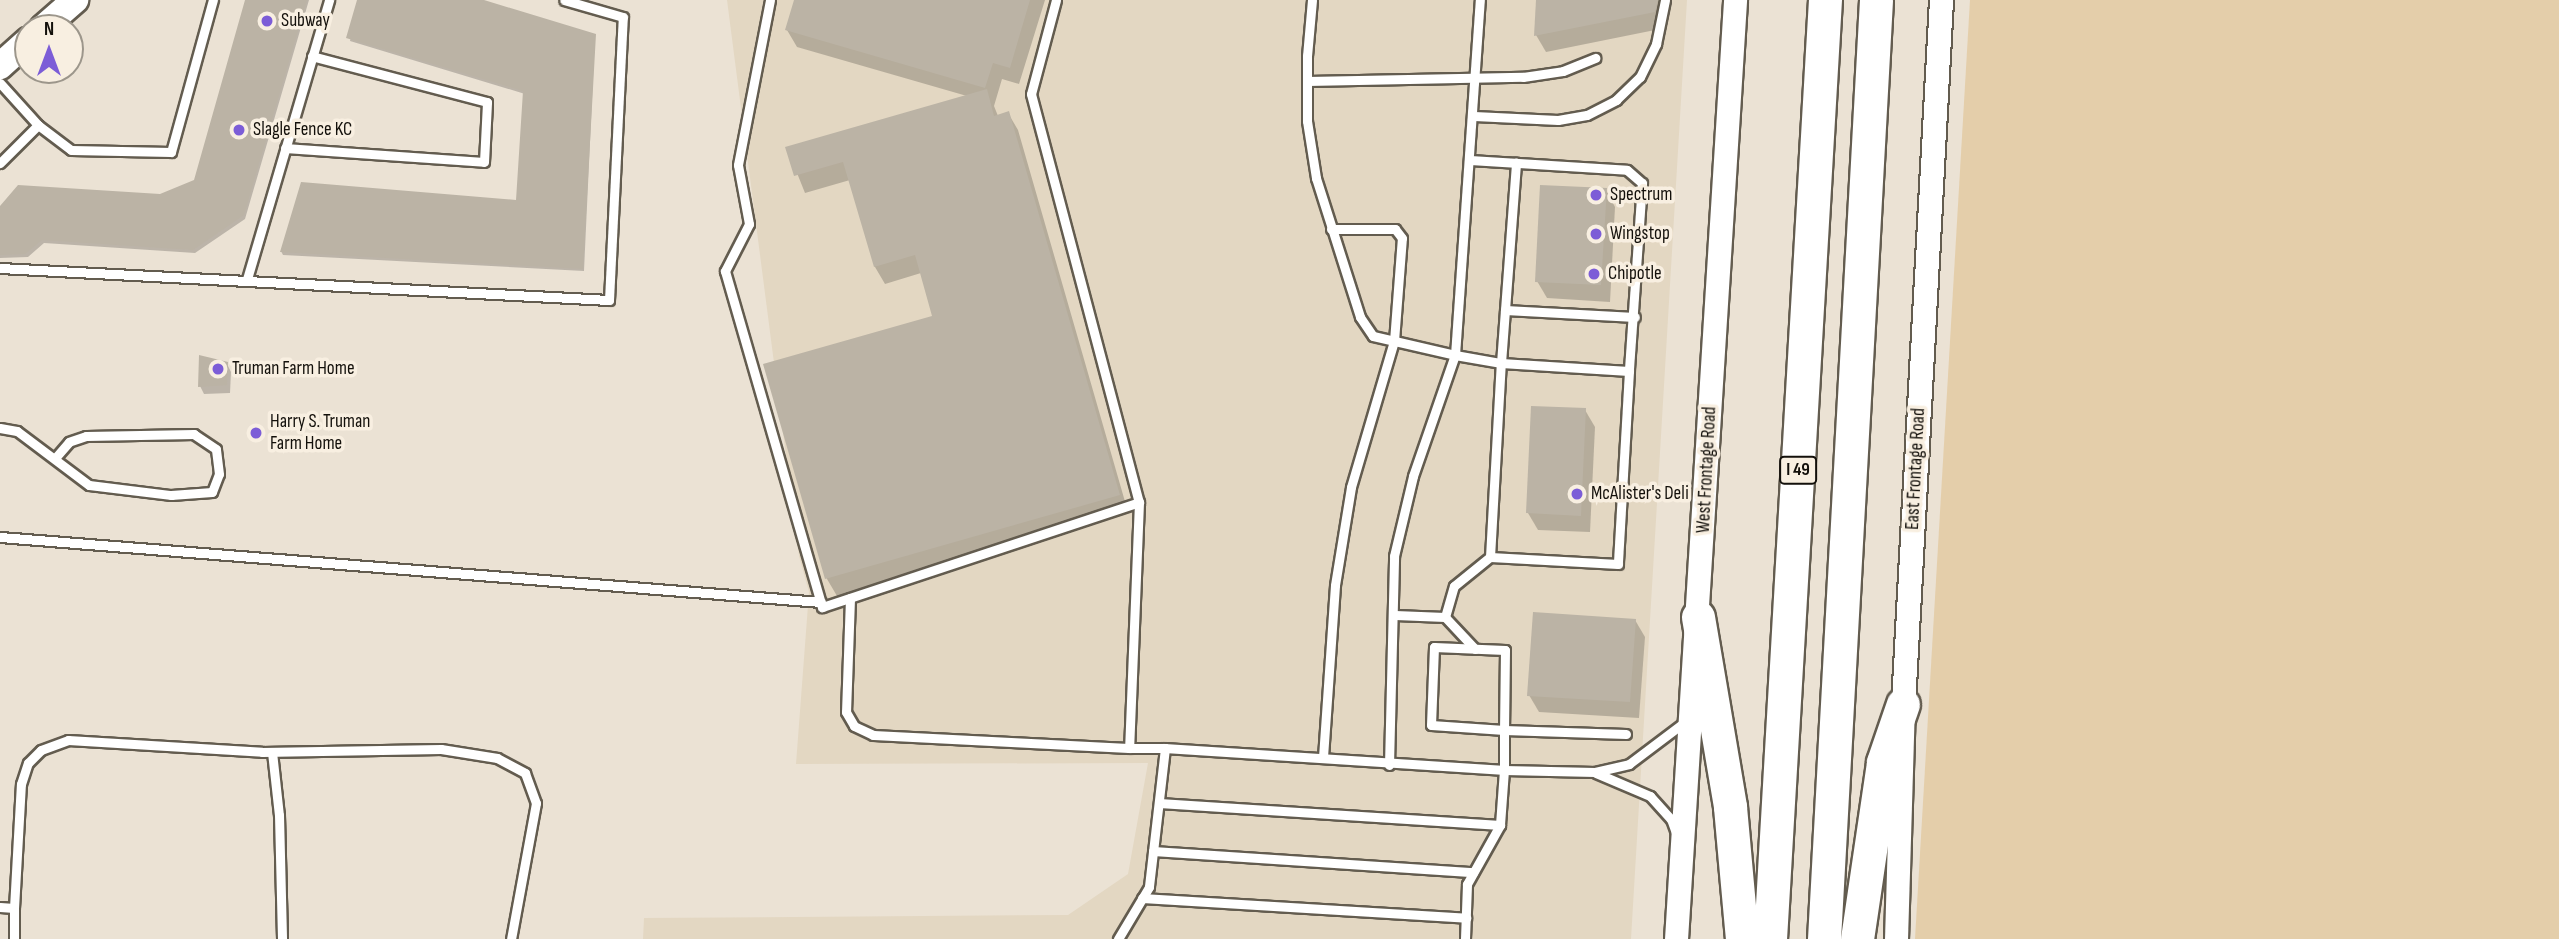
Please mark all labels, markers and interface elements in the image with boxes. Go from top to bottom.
place label: Subway [281,10,330,32]
marker: Subway [259,13,275,29]
north arrow [14,14,84,84]
text: N [44,18,54,41]
place label: Slagle Fence KC [253,119,352,141]
marker: Slagle Fence KC [231,122,247,138]
place label: Spectrum [1610,184,1673,206]
marker: Spectrum [1588,187,1604,203]
place label: Wingstop [1610,223,1670,245]
marker: Wingstop [1588,226,1604,242]
place label: Chipotle [1608,263,1662,285]
marker: Chipotle [1586,266,1602,282]
place label: Truman Farm Home [232,358,355,380]
marker: Truman Farm Home [210,361,226,377]
street label: West Frontage Road [1692,406,1722,534]
street label: East Frontage Road [1901,408,1931,530]
place label: Harry S. Truman Farm Home [270,411,370,455]
marker: Harry S. Truman Farm Home [248,425,264,441]
road number: I 49 [1779,456,1817,484]
place label: McAlister's Deli [1591,483,1689,505]
marker: McAlister's Deli [1569,486,1585,502]

